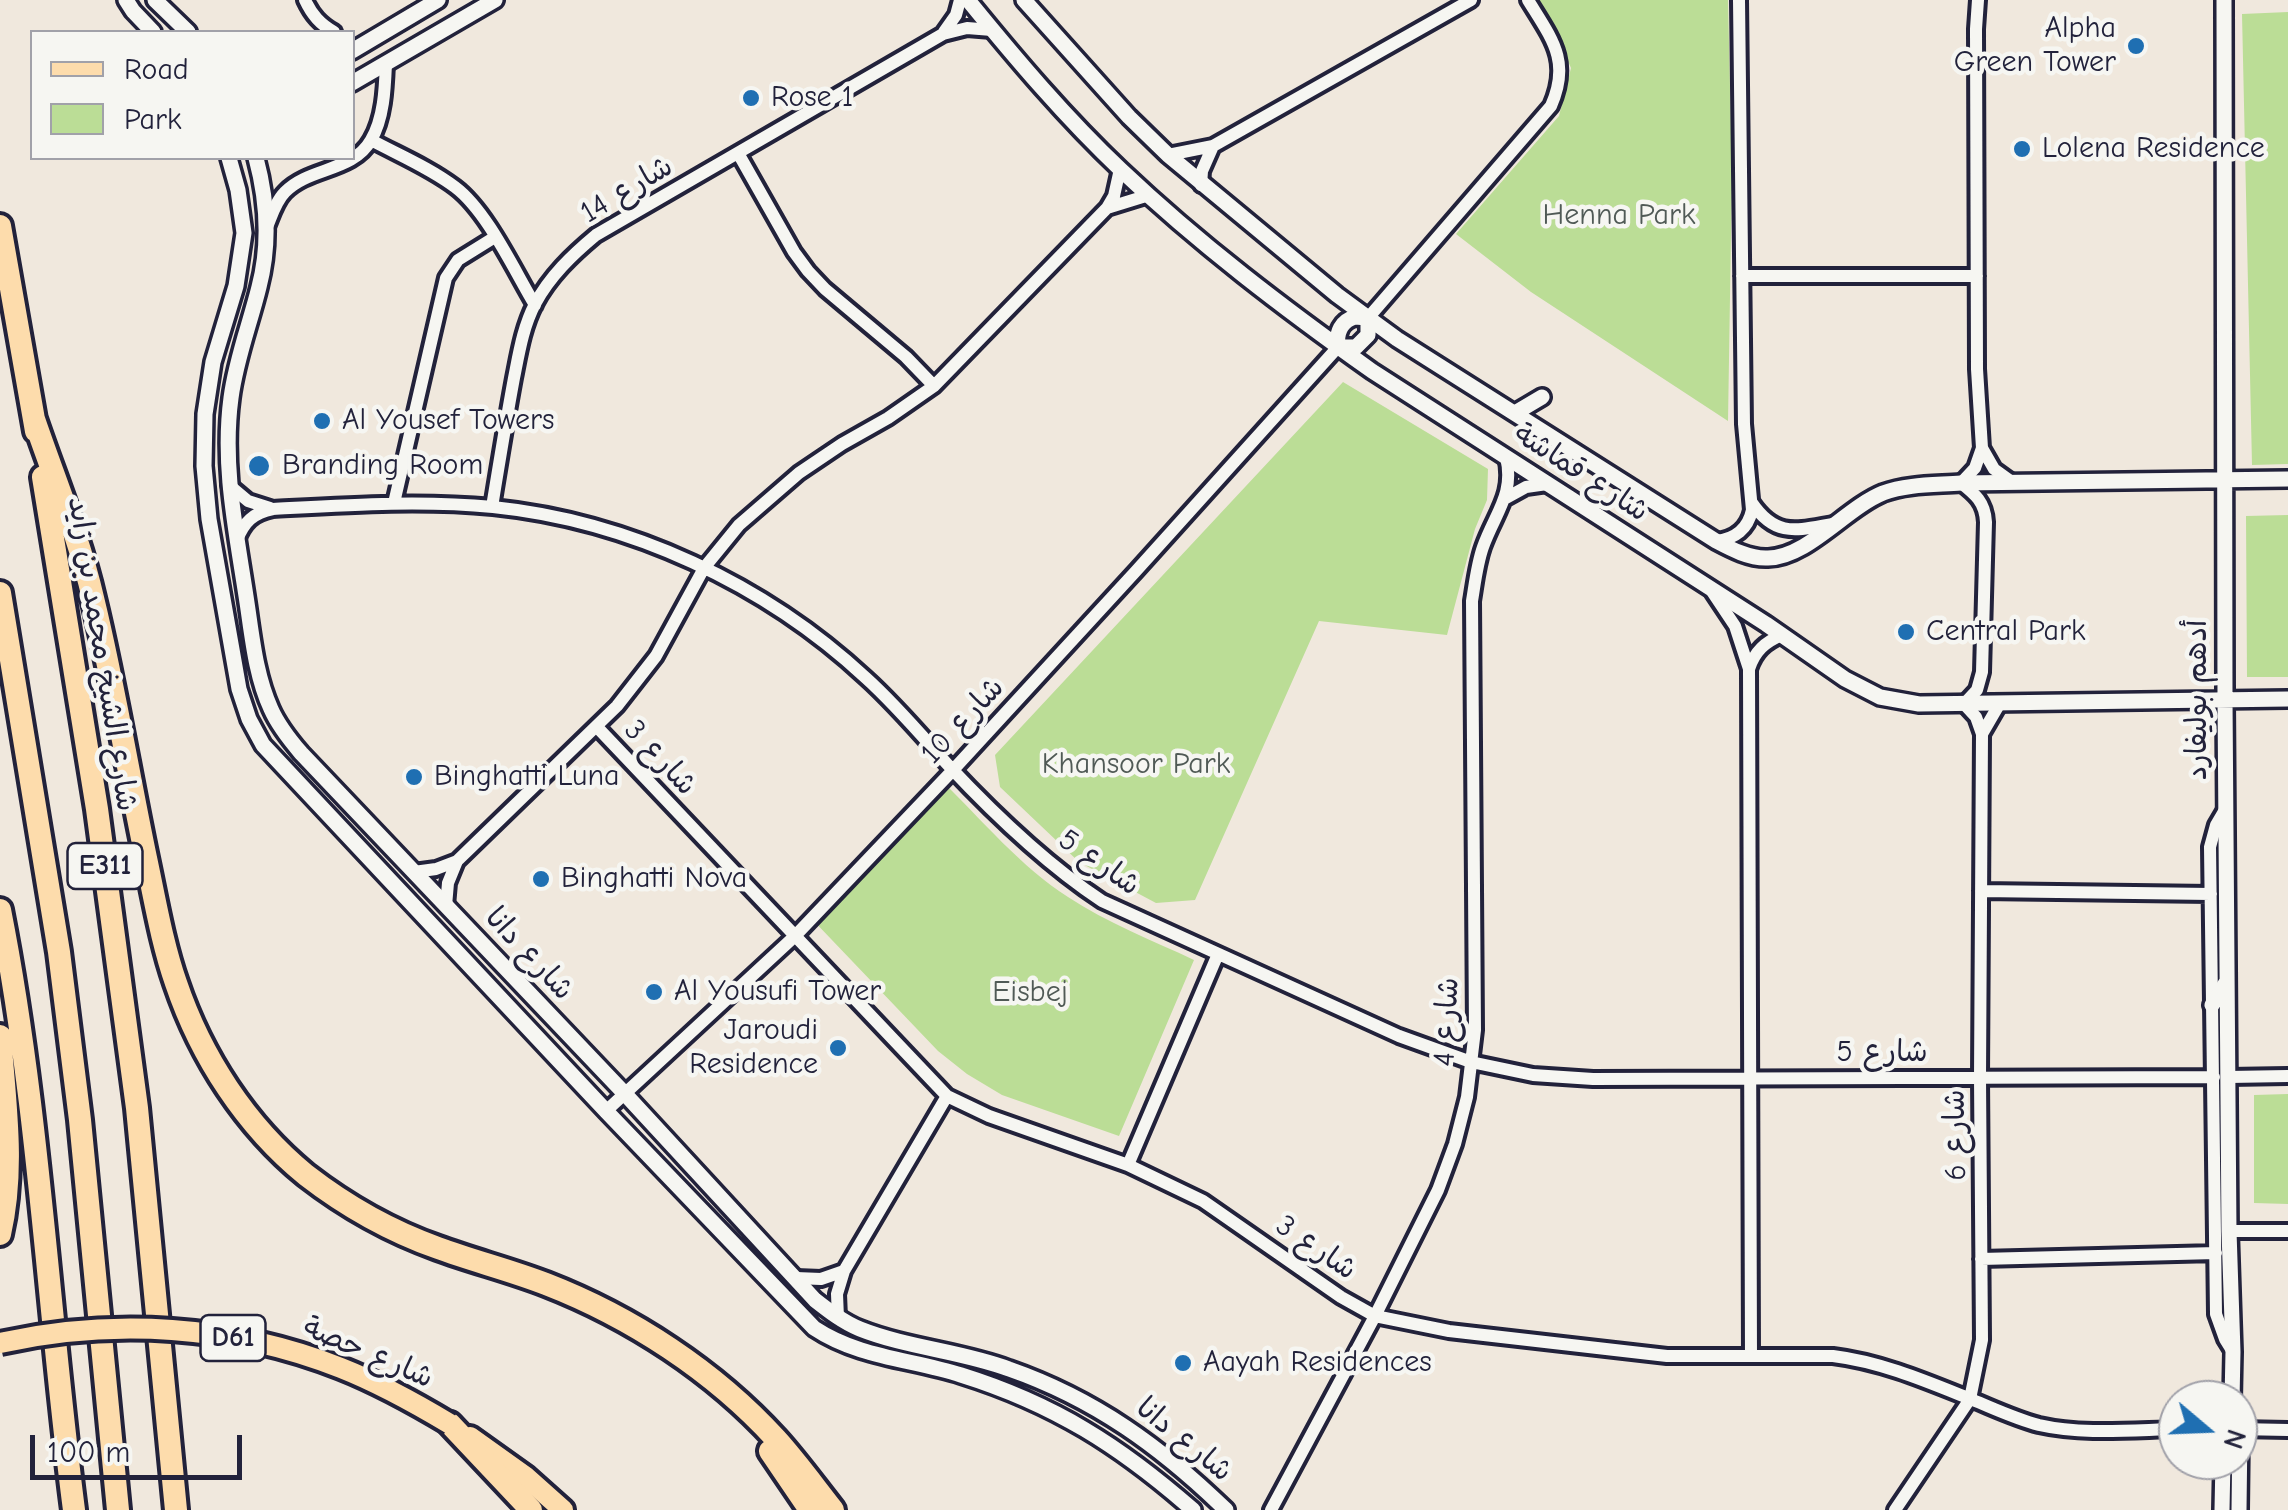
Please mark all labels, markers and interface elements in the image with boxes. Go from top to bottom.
place label: Alpha Green Tower [1954,11,2116,82]
legend [30,30,355,160]
marker: Alpha Green Tower [2125,35,2147,57]
text: Road [124,52,189,87]
place label: Rose 1 [771,80,853,116]
marker: Rose 1 [740,87,762,109]
text: Park [124,102,181,137]
place label: Lolena Residence [2042,131,2265,167]
marker: Lolena Residence [2011,138,2033,160]
street label: شارع 14 [574,148,680,232]
park label: Henna Park [1543,198,1695,234]
place label: Al Yousef Towers [342,403,554,439]
marker: Al Yousef Towers [311,410,333,432]
street label: شارع قماشة [1507,416,1655,530]
place label: Branding Room [282,448,483,484]
marker: Branding Room [246,453,272,479]
street label: شارع الشيخ محمد بن زايد [59,494,145,814]
place label: Central Park [1926,614,2085,650]
street label: أدهم بوليفارد [2180,620,2216,780]
marker: Central Park [1895,621,1917,643]
street label: شارع 10 [914,670,1012,772]
street label: شارع 3 [616,713,704,803]
park label: Khansoor Park [1042,747,1230,783]
place label: Binghatti Luna [434,759,619,795]
marker: Binghatti Luna [403,766,425,788]
street label: شارع 5 [1051,822,1147,904]
road number: E311 [68,843,142,889]
place label: Binghatti Nova [561,861,747,897]
marker: Binghatti Nova [530,868,552,890]
street label: شارع دانا [477,900,581,1008]
place label: Al Yousufi Tower [674,974,881,1010]
park label: Eisbej [992,975,1068,1011]
street label: شارع 4 [1427,976,1467,1068]
marker: Al Yousufi Tower [643,981,665,1003]
place label: Jaroudi Residence [689,1013,818,1084]
street label: شارع 5 [1836,1035,1928,1071]
marker: Jaroudi Residence [827,1037,849,1059]
street label: شارع 6 [1937,1089,1975,1181]
street label: شارع 3 [1269,1208,1363,1288]
street label: شارع حصة [297,1309,439,1397]
road number: D61 [200,1315,266,1361]
place label: Aayah Residences [1203,1345,1432,1381]
marker: Aayah Residences [1172,1352,1194,1374]
north arrow [2158,1380,2258,1480]
street label: شارع دانا [1128,1390,1240,1490]
scale bar [35,1415,248,1477]
text: N [2216,1425,2253,1453]
text: 100 m [47,1435,130,1470]

